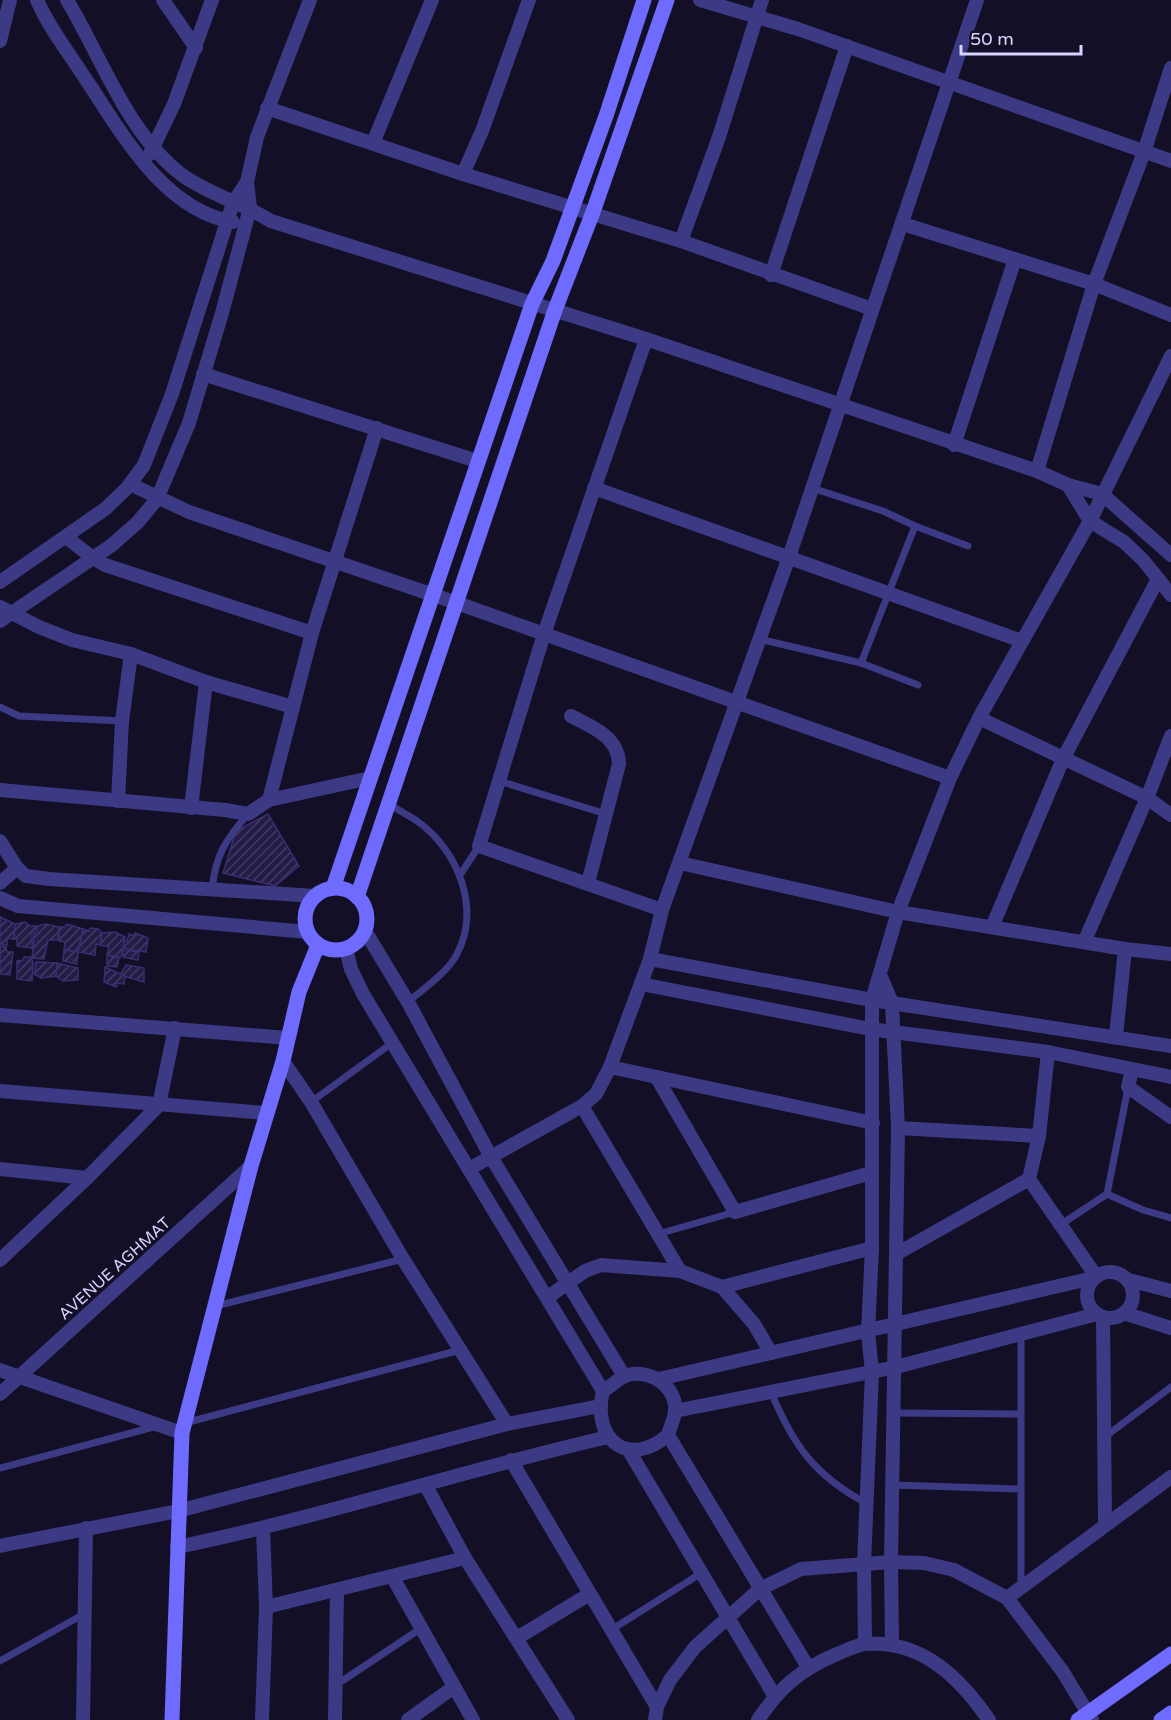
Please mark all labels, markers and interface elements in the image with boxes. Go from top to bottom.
scale bar [961,18,1081,56]
text: 50 m [970,28,1014,50]
street label: AVENUE AGHMAT [54,1213,175,1324]

